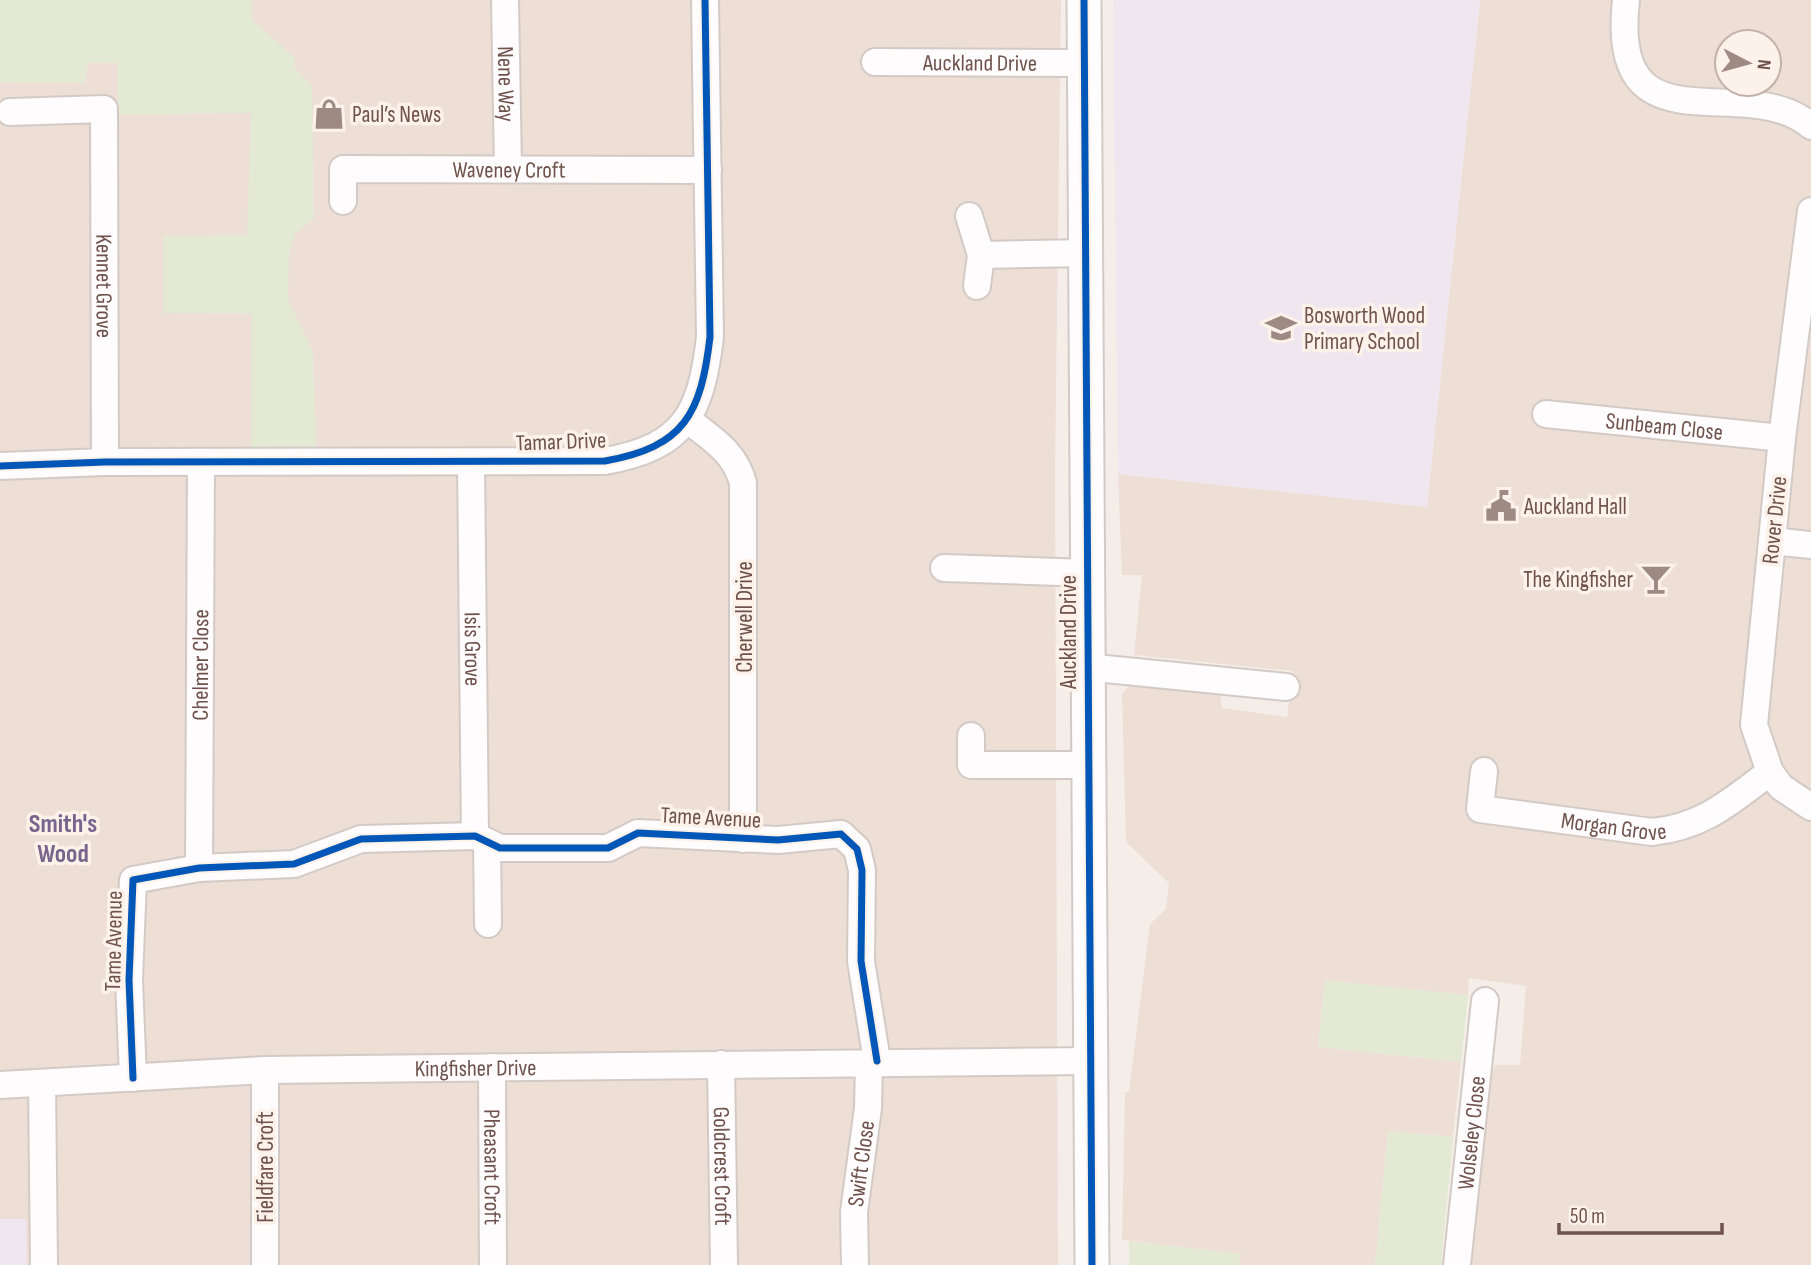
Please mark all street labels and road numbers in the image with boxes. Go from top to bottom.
street label: Nene Way [491,46,520,122]
street label: Auckland Drive [922,49,1037,78]
street label: Waveney Croft [452,156,566,185]
street label: Kennet Grove [89,234,118,338]
street label: Sunbeam Close [1604,407,1724,447]
street label: Tamar Drive [515,426,607,458]
street label: Rover Drive [1756,475,1794,565]
street label: Cherwell Drive [731,561,759,673]
street label: Auckland Drive [1055,575,1083,690]
street label: Chelmer Close [187,609,215,721]
street label: Isis Grove [458,612,486,686]
street label: Tame Avenue [660,801,762,835]
street label: Morgan Grove [1559,807,1668,847]
street label: Tame Avenue [99,890,129,992]
street label: Kingfisher Drive [415,1054,537,1083]
street label: Wolseley Close [1452,1075,1492,1191]
street label: Goldcrest Croft [707,1106,736,1226]
street label: Pheasant Croft [477,1109,506,1225]
street label: Fieldfare Croft [252,1111,280,1223]
street label: Swift Close [842,1119,881,1208]

